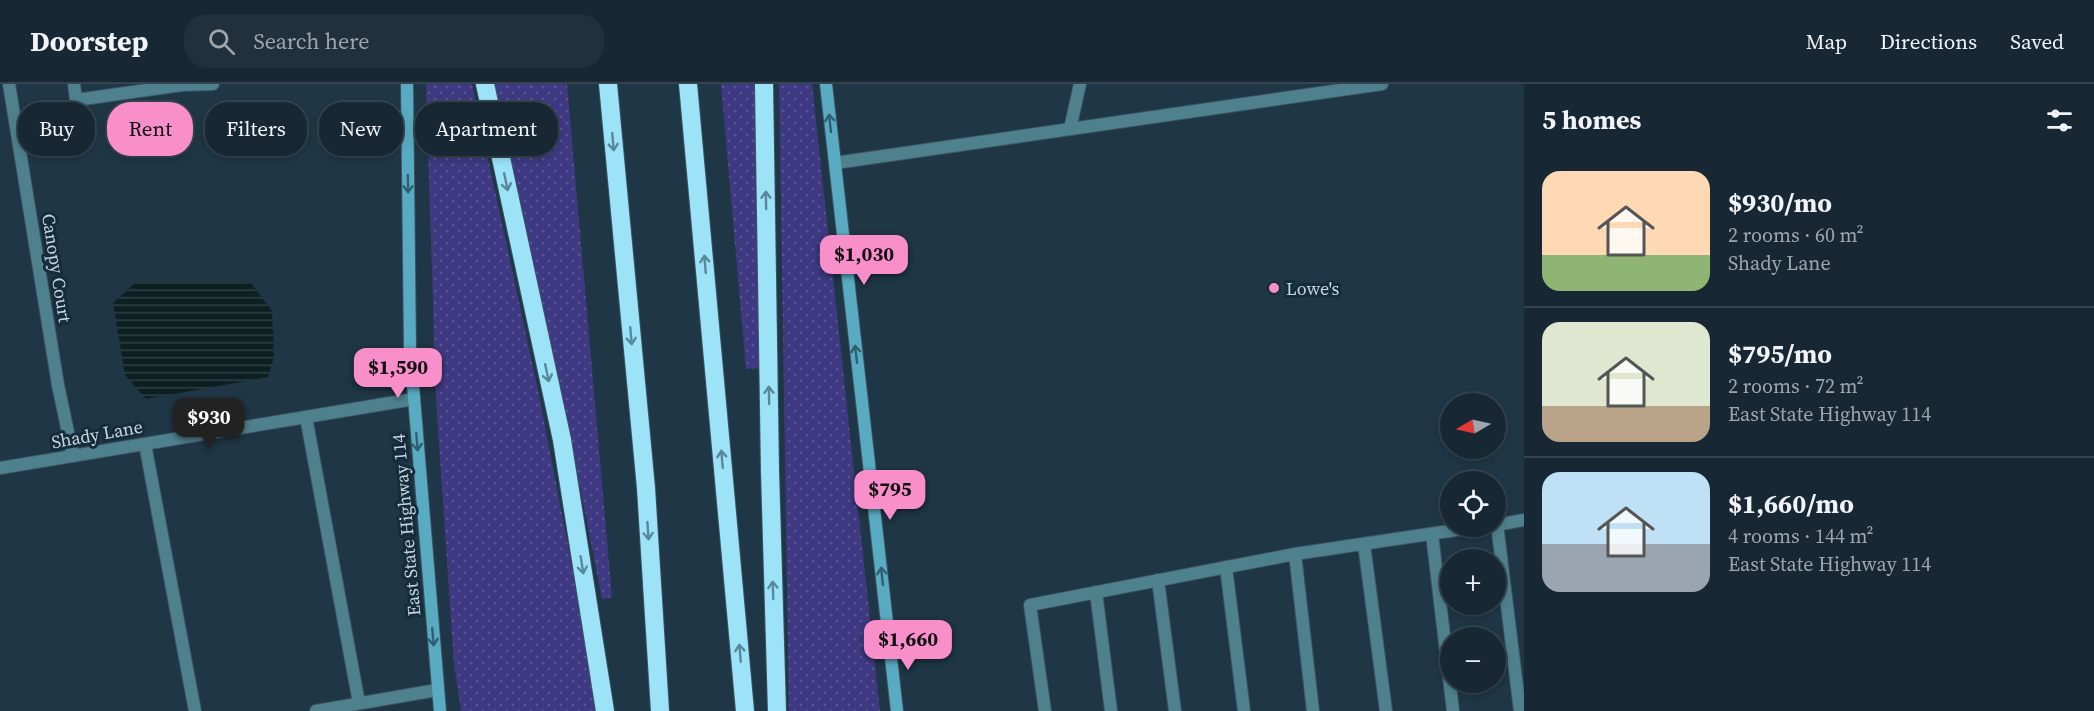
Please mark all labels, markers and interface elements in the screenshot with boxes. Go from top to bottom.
search box [184,14,604,68]
text: Doorstep [30,22,148,60]
icon: search [205,25,238,58]
text: Search here [253,26,369,56]
text: Map [1806,27,1847,56]
text: Directions [1880,27,1977,56]
text: Saved [2010,27,2064,56]
chip: Buy [18,102,95,156]
chip: Rent [107,102,193,156]
chip: Filters [205,102,307,156]
chip: New [319,102,403,156]
chip: Apartment [415,102,558,156]
text: 5 homes [1542,102,1641,138]
icon: filters [2043,104,2076,137]
one-way arrow [824,114,835,134]
one-way arrow [608,132,619,152]
one-way arrow [501,173,513,192]
one-way arrow [402,174,414,194]
text: $930/mo [1728,185,1832,221]
one-way arrow [760,190,772,210]
icon: home [1590,195,1662,267]
street label: Canopy Court [36,212,78,324]
text: 2 rooms · 60 m² [1728,221,1864,249]
pin: $1,030 [815,235,913,286]
text: $1,030 [834,240,894,268]
text: Shady Lane [1728,249,1831,277]
one-way arrow [699,255,710,275]
place label: Lowe's [1286,276,1340,301]
marker: Lowe's [1267,281,1281,295]
one-way arrow [626,326,637,346]
text: $795/mo [1728,336,1832,372]
one-way arrow [851,344,862,364]
icon: home [1590,346,1662,418]
pin: $1,590 [349,348,447,399]
text: $1,590 [368,353,428,381]
one-way arrow [542,363,554,382]
text: 2 rooms · 72 m² [1728,372,1864,400]
one-way arrow [763,385,775,405]
north arrow [1440,393,1506,459]
map controls [1440,393,1506,693]
pin: $930 [173,398,245,449]
text: East State Highway 114 [1728,400,1931,428]
text: $930 [187,403,231,431]
street label: Shady Lane [49,414,145,454]
one-way arrow [412,432,423,452]
street label: East State Highway 114 [386,433,426,617]
one-way arrow [716,449,727,469]
pin: $795 [854,470,926,521]
button: locate [1440,471,1506,537]
text: $795 [868,475,912,503]
text: $1,660/mo [1728,486,1854,522]
icon: home [1590,496,1662,568]
one-way arrow [643,520,654,540]
text: 4 rooms · 144 m² [1728,522,1874,550]
button: + [1440,549,1506,615]
text: East State Highway 114 [1728,550,1931,578]
one-way arrow [576,554,587,574]
one-way arrow [876,567,887,587]
one-way arrow [768,580,779,600]
pin: $1,660 [859,620,957,671]
text: $1,660 [878,625,938,653]
one-way arrow [428,626,439,646]
button: − [1440,627,1506,693]
one-way arrow [734,643,745,663]

